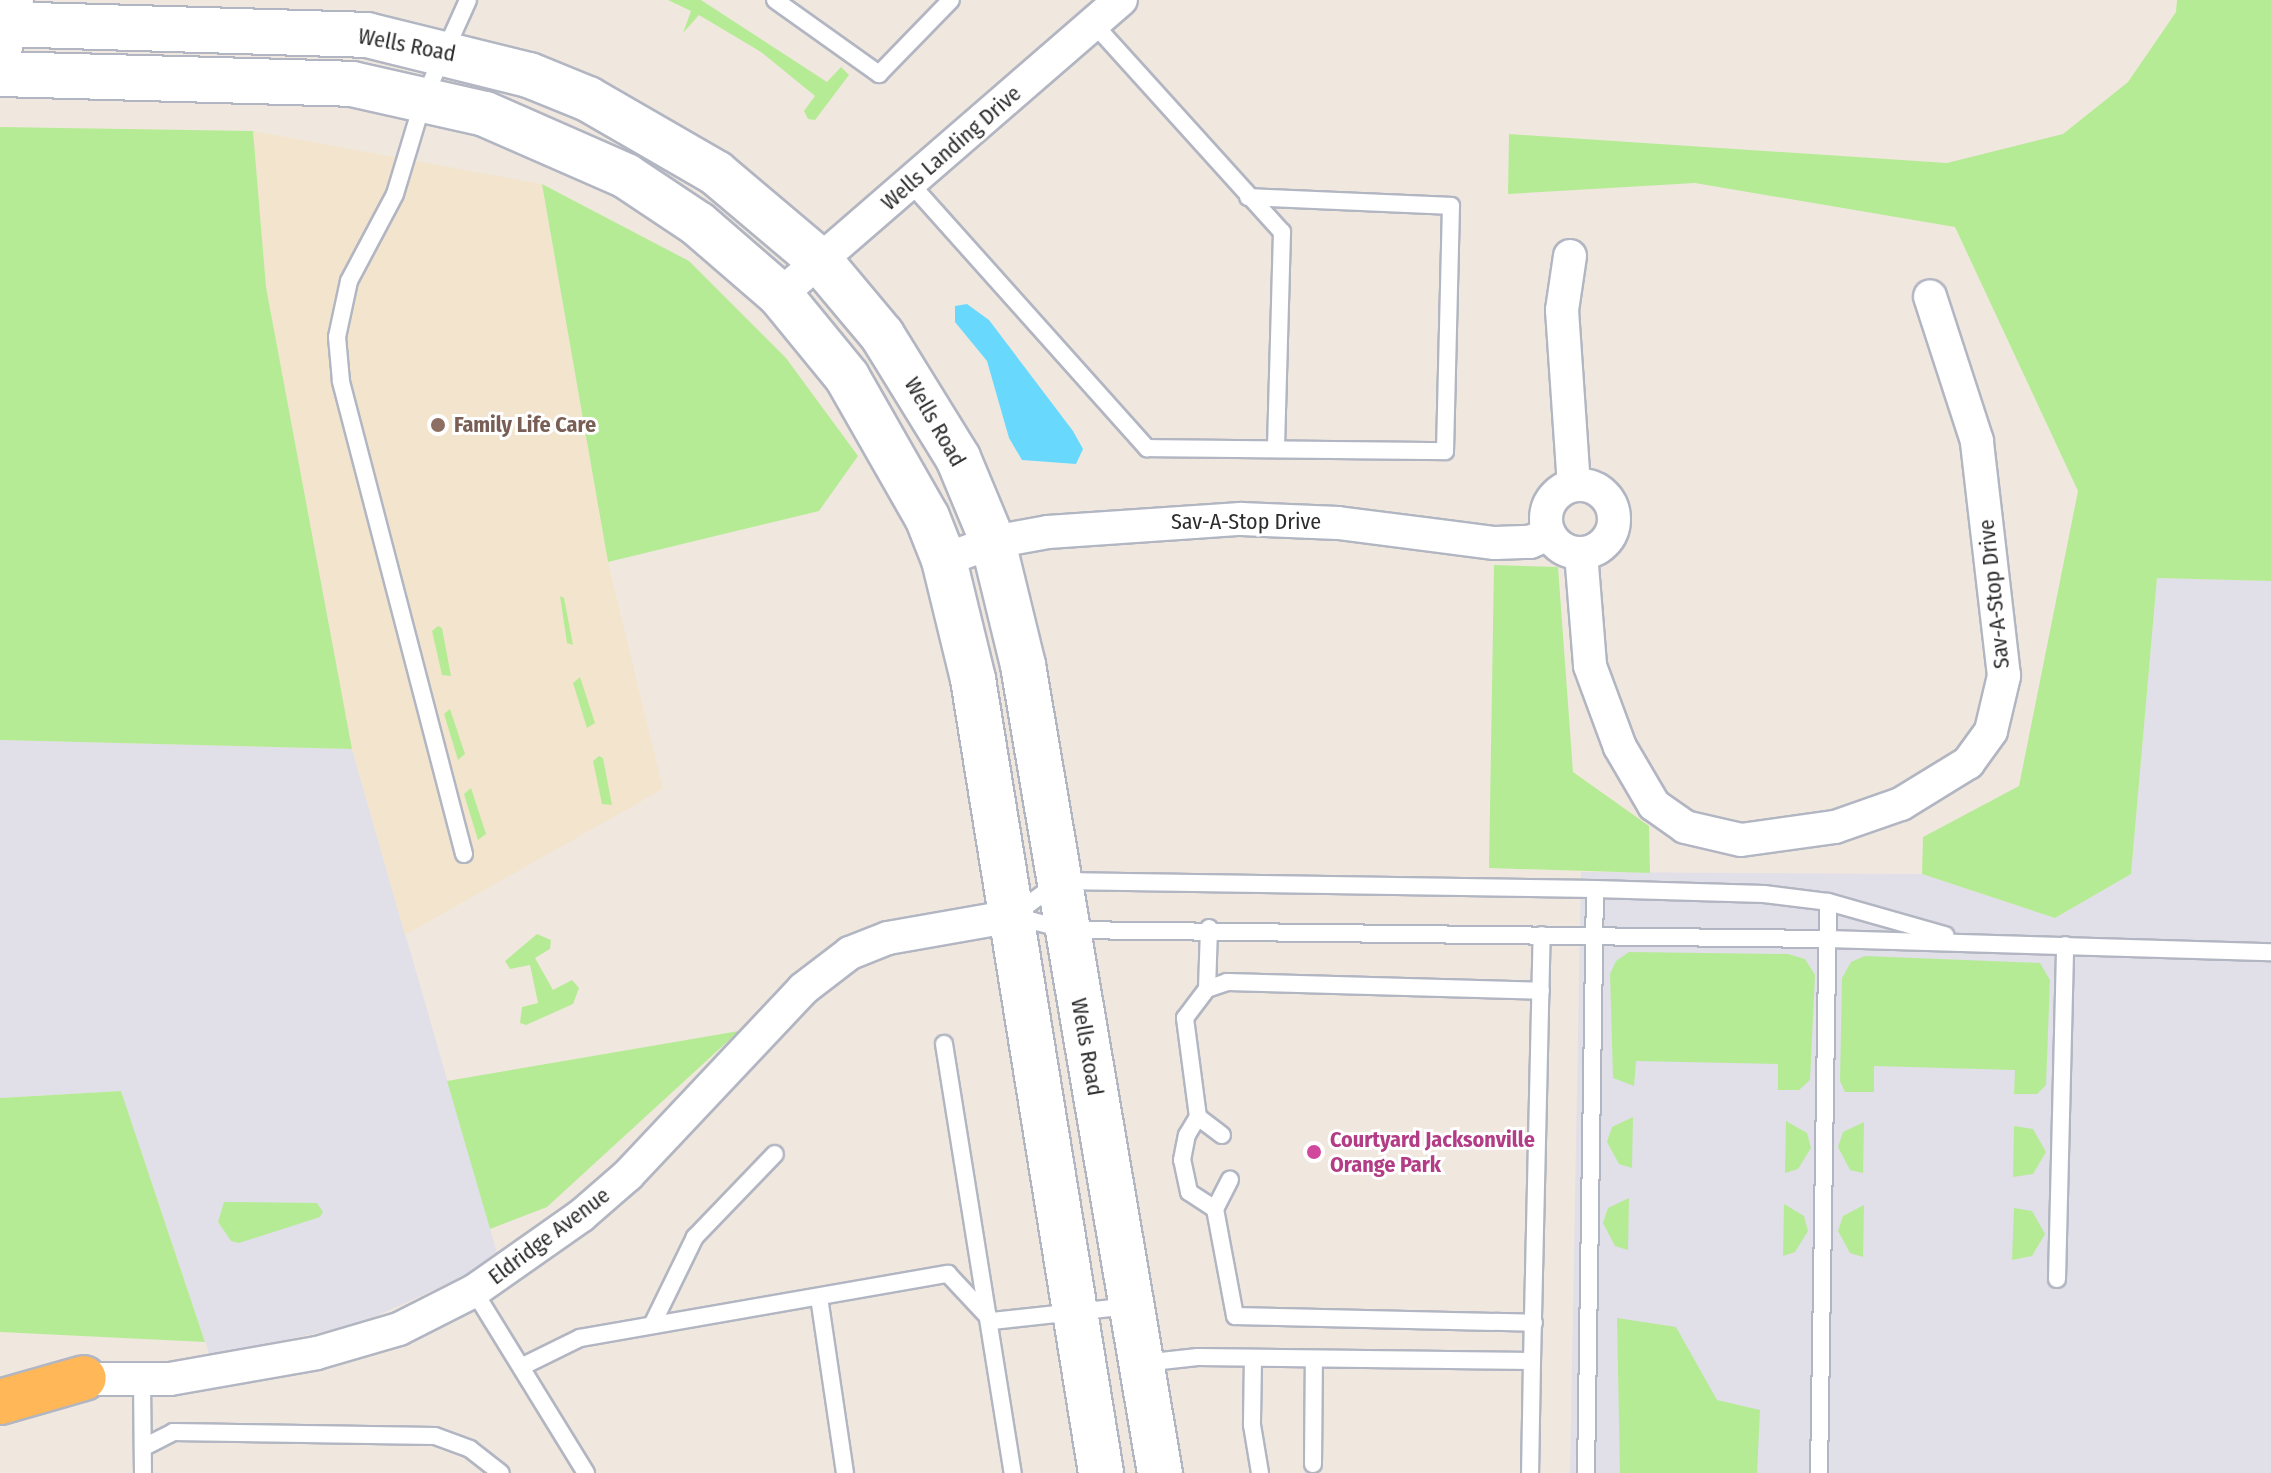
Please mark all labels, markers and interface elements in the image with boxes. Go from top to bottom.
street label: Wells Road [356,23,458,67]
street label: Wells Landing Drive [876,80,1026,216]
street label: Wells Road [899,373,971,471]
place label: Family Life Care [454,412,596,438]
marker: Family Life Care [429,416,447,434]
street label: Sav-A-Stop Drive [1171,509,1321,535]
street label: Sav-A-Stop Drive [1973,518,2015,670]
street label: Wells Road [1065,996,1109,1098]
place label: Courtyard Jacksonville Orange Park [1330,1126,1535,1178]
marker: Courtyard Jacksonville Orange Park [1305,1143,1323,1161]
street label: Eldridge Avenue [483,1182,615,1290]

